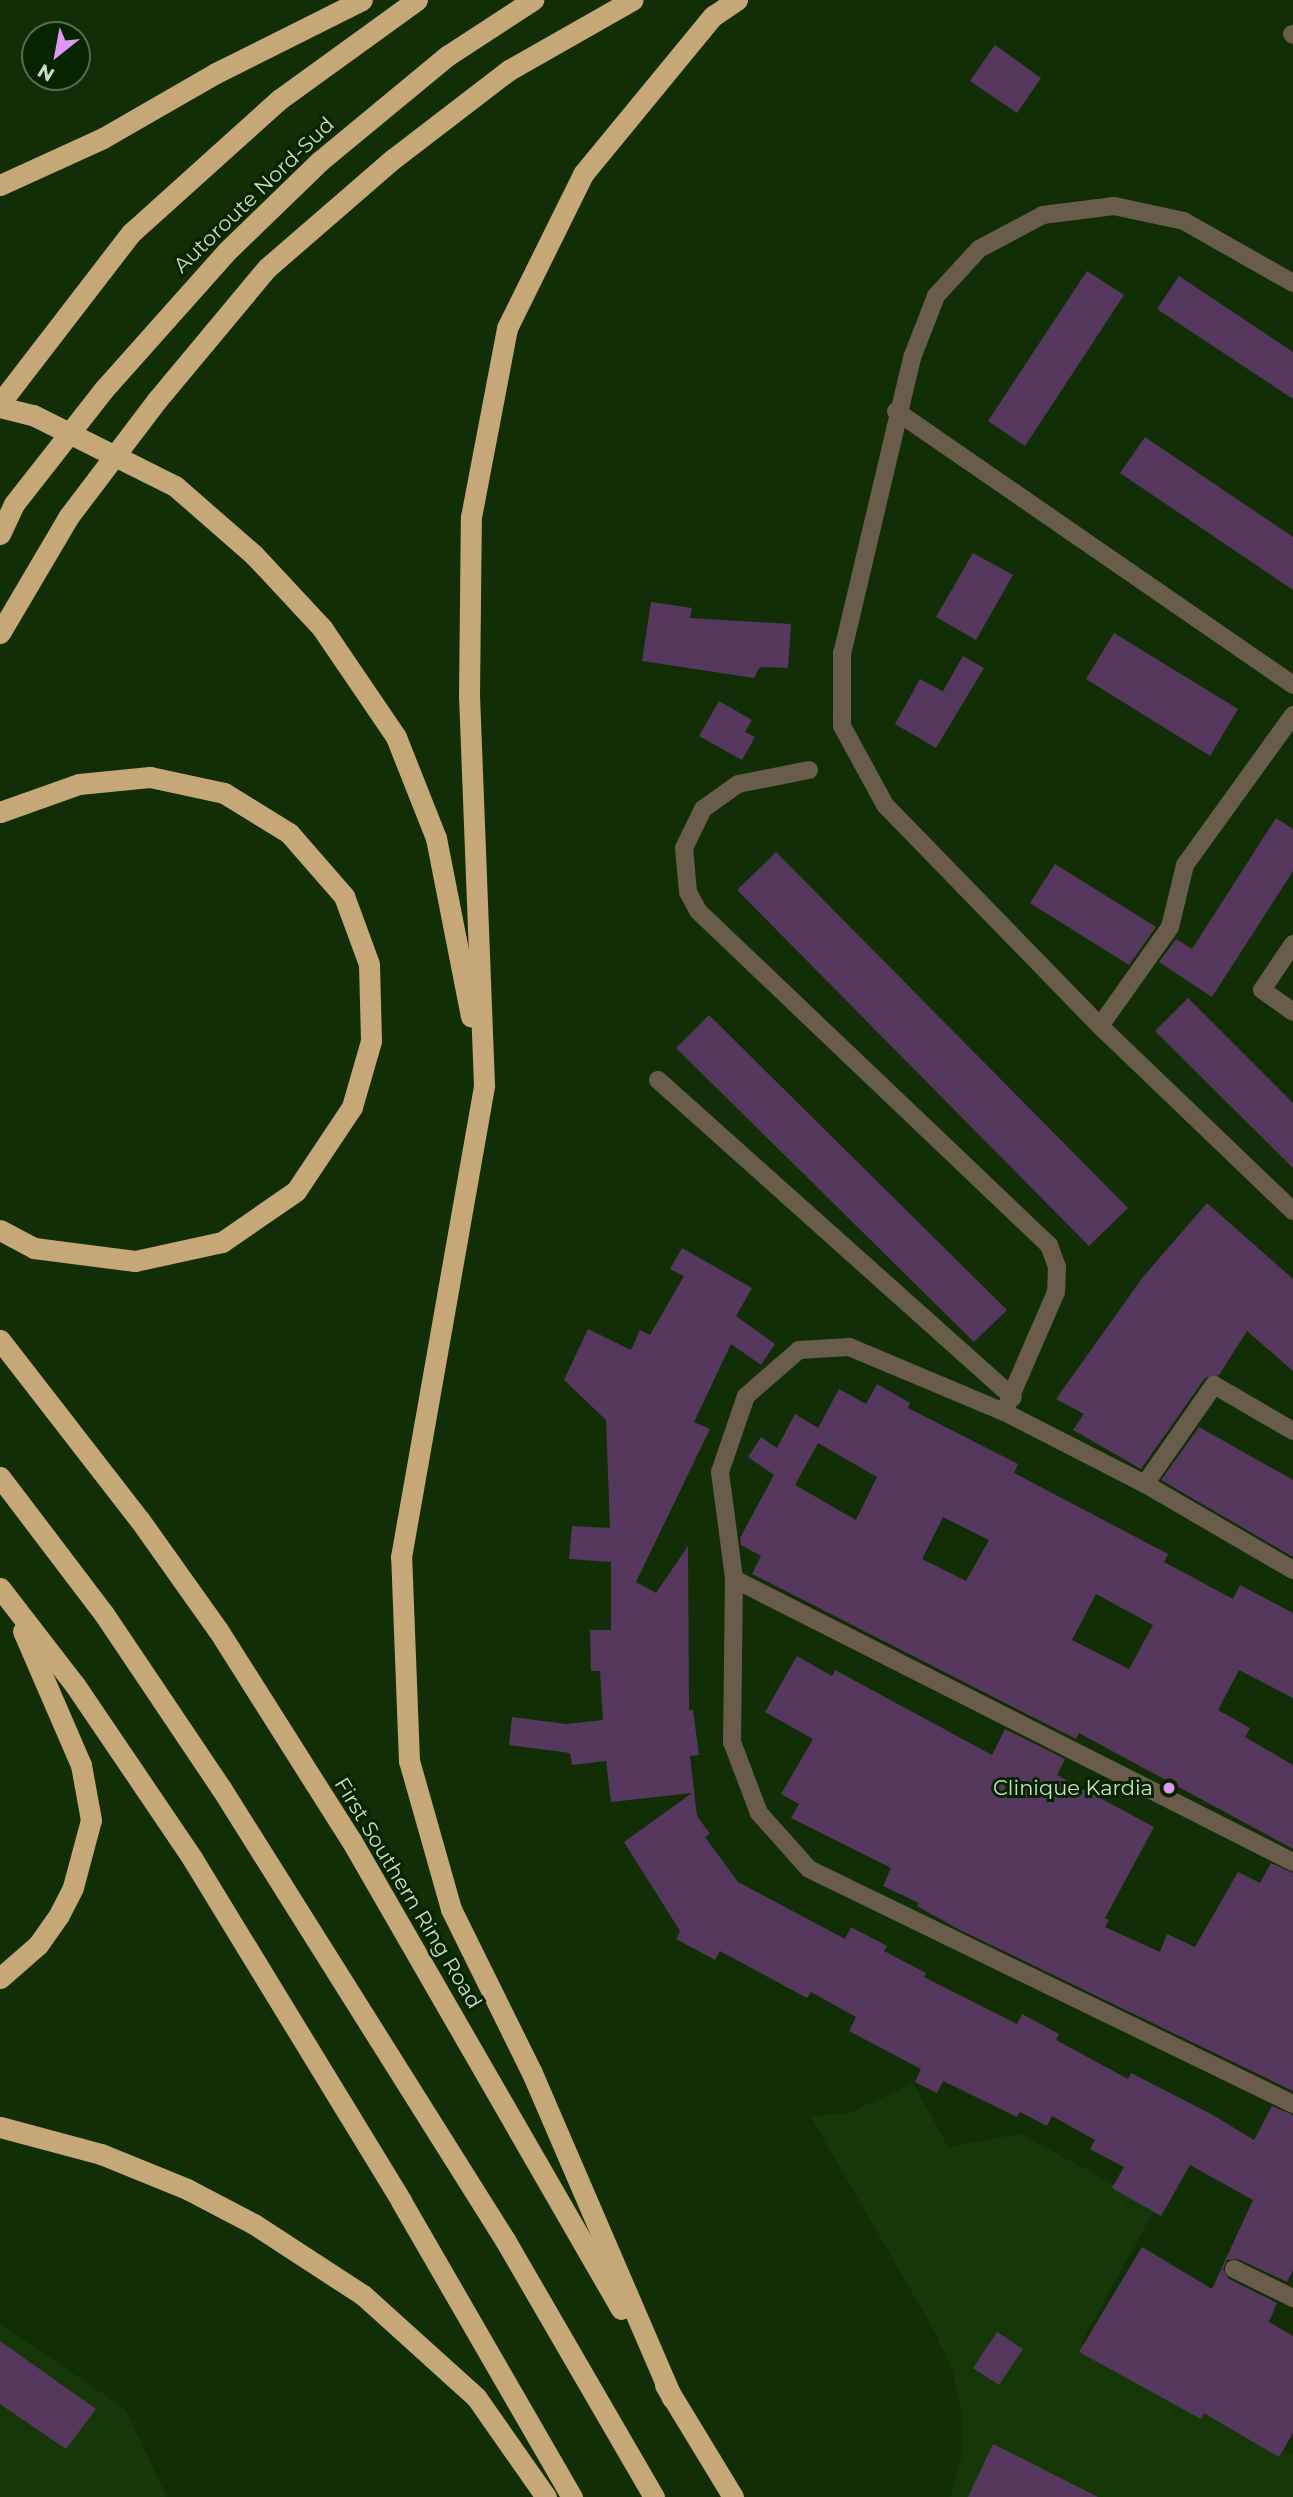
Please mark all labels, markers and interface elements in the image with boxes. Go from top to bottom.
north arrow [21,21,91,91]
text: N [33,59,58,87]
street label: Autoroute Nord-Sud [168,112,340,278]
street label: First Southern Ring Road [329,1773,487,2013]
place label: Clinique Kardia [993,1775,1153,1801]
marker: Clinique Kardia [1159,1778,1179,1798]

